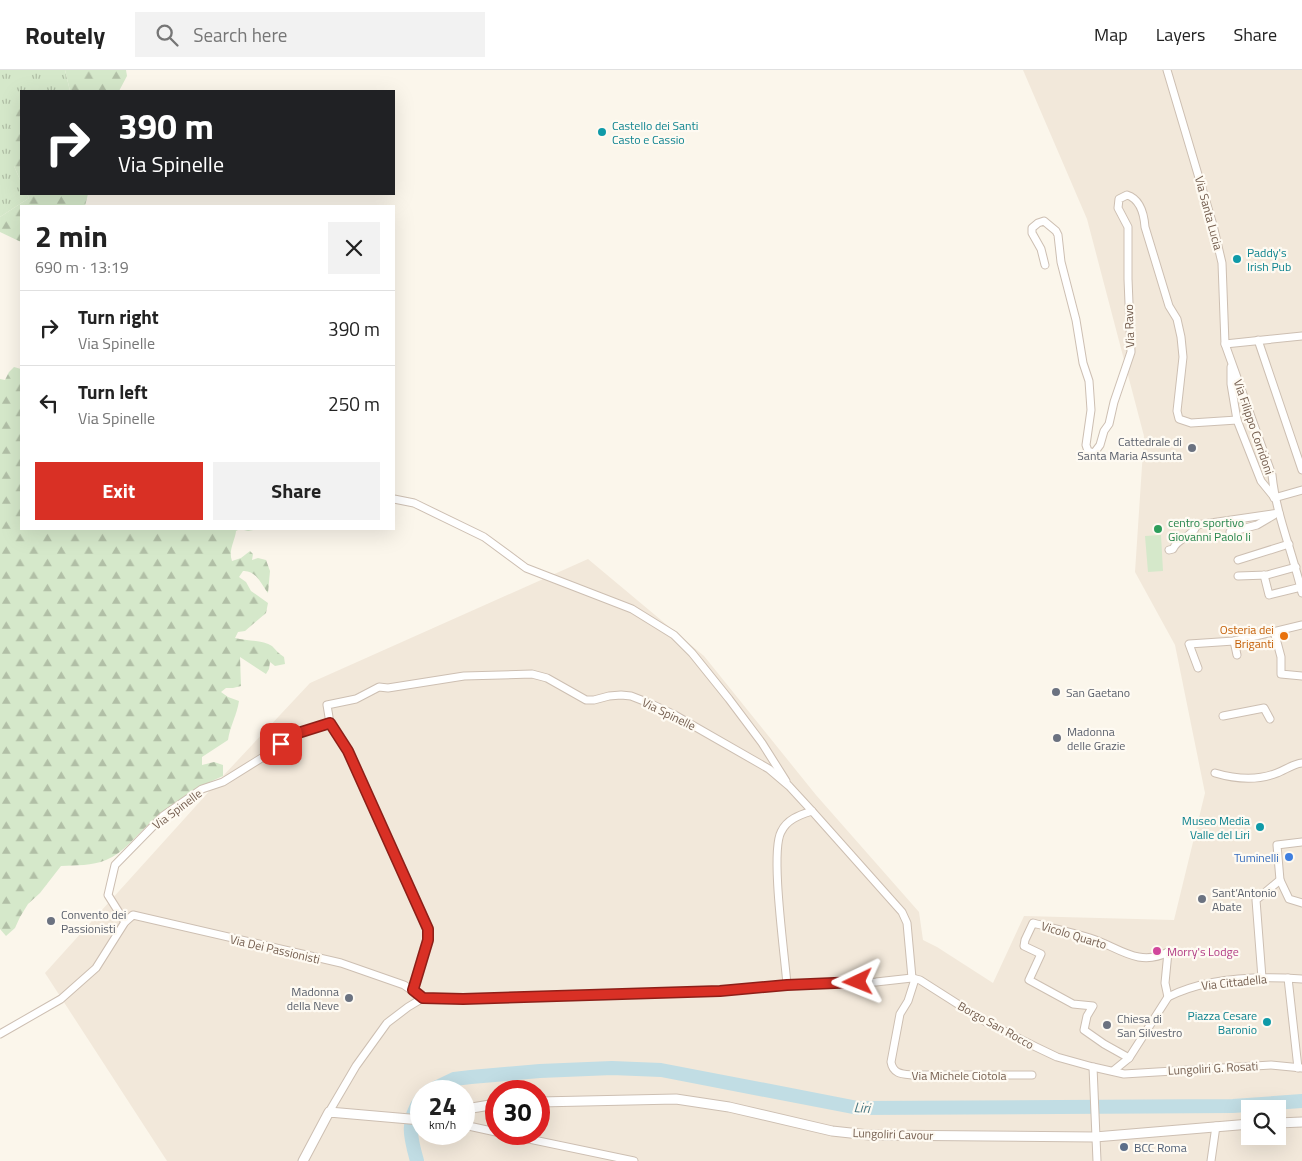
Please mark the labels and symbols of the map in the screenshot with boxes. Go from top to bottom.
place label: Castello dei Santi Casto e Cassio [612,116,698,149]
marker: Castello dei Santi Casto e Cassio [596,126,608,138]
street label: Via Santa Lucia [1190,174,1228,252]
place label: Paddy's Irish Pub [1247,243,1291,276]
marker: Paddy's Irish Pub [1231,253,1243,265]
street label: Via Ravo [1119,304,1139,348]
street label: Via Filippo Corridoni [1229,377,1279,477]
place label: Cattedrale di Santa Maria Assunta [1077,432,1182,465]
marker: Cattedrale di Santa Maria Assunta [1186,442,1198,454]
place label: centro sportivo Giovanni Paolo Ii [1168,513,1251,546]
marker: centro sportivo Giovanni Paolo Ii [1152,523,1164,535]
place label: Osteria dei Briganti [1220,620,1274,653]
marker: Osteria dei Briganti [1278,630,1290,642]
place label: San Gaetano [1066,683,1130,702]
marker: San Gaetano [1050,686,1062,698]
street label: Via Spinelle [639,693,699,735]
place label: Madonna delle Grazie [1067,722,1125,755]
pin [260,723,302,765]
marker: Madonna delle Grazie [1051,732,1063,744]
street label: Via Spinelle [148,784,206,834]
place label: Museo Media Valle del Liri [1182,811,1250,844]
marker: Museo Media Valle del Liri [1254,821,1266,833]
place label: Tuminelli [1234,848,1279,867]
marker: Tuminelli [1283,851,1295,863]
place label: Sant’Antonio Abate [1212,883,1277,916]
marker: Sant’Antonio Abate [1196,893,1208,905]
place label: Convento dei Passionisti [61,905,127,938]
marker: Convento dei Passionisti [45,915,57,927]
street label: Vicolo Quarto [1039,916,1109,954]
street label: Via Dei Passionisti [228,929,322,969]
place label: Morry's Lodge [1167,942,1239,961]
marker: Morry's Lodge [1151,945,1163,957]
position arrow [831,955,883,1007]
street label: Via Cittadella [1200,969,1268,995]
place label: Madonna della Neve [287,982,339,1015]
marker: Madonna della Neve [343,992,355,1004]
street label: Borgo San Rocco [954,996,1038,1054]
place label: Piazza Cesare Baronio [1188,1006,1257,1039]
place label: Chiesa di San Silvestro [1117,1009,1182,1042]
marker: Piazza Cesare Baronio [1261,1016,1273,1028]
marker: Chiesa di San Silvestro [1101,1019,1113,1031]
street label: Lungoliri G. Rosati [1167,1056,1259,1080]
street label: Via Michele Ciotola [912,1066,1006,1085]
speed limit sign: 30 [485,1080,550,1145]
water label: Liri [853,1096,873,1118]
street label: Lungoliri Cavour [852,1123,934,1145]
place label: BCC Roma [1134,1138,1187,1157]
marker: BCC Roma [1118,1141,1130,1153]

